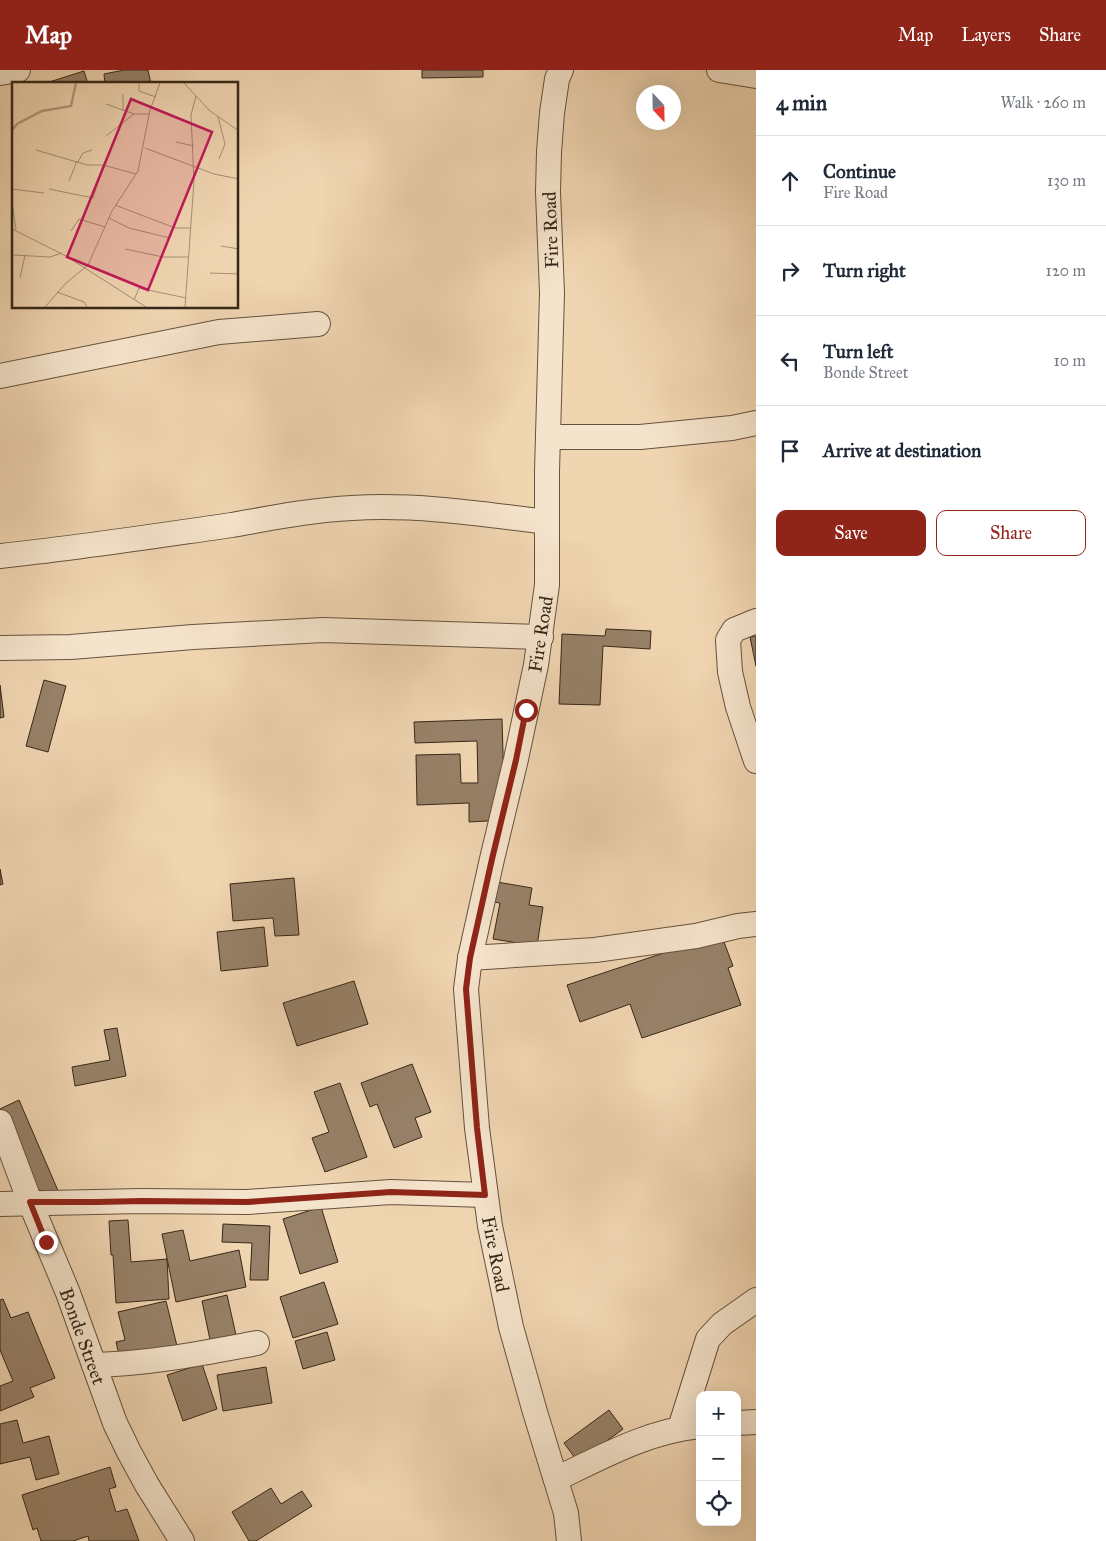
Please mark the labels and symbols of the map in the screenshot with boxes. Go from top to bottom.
inset map [12,82,239,309]
north arrow [636,85,681,130]
street label: Fire Road [538,191,563,269]
street label: Fire Road [523,594,558,674]
route start [515,699,538,722]
street label: Fire Road [477,1214,514,1295]
route end [35,1231,58,1254]
street label: Bonde Street [54,1285,111,1388]

